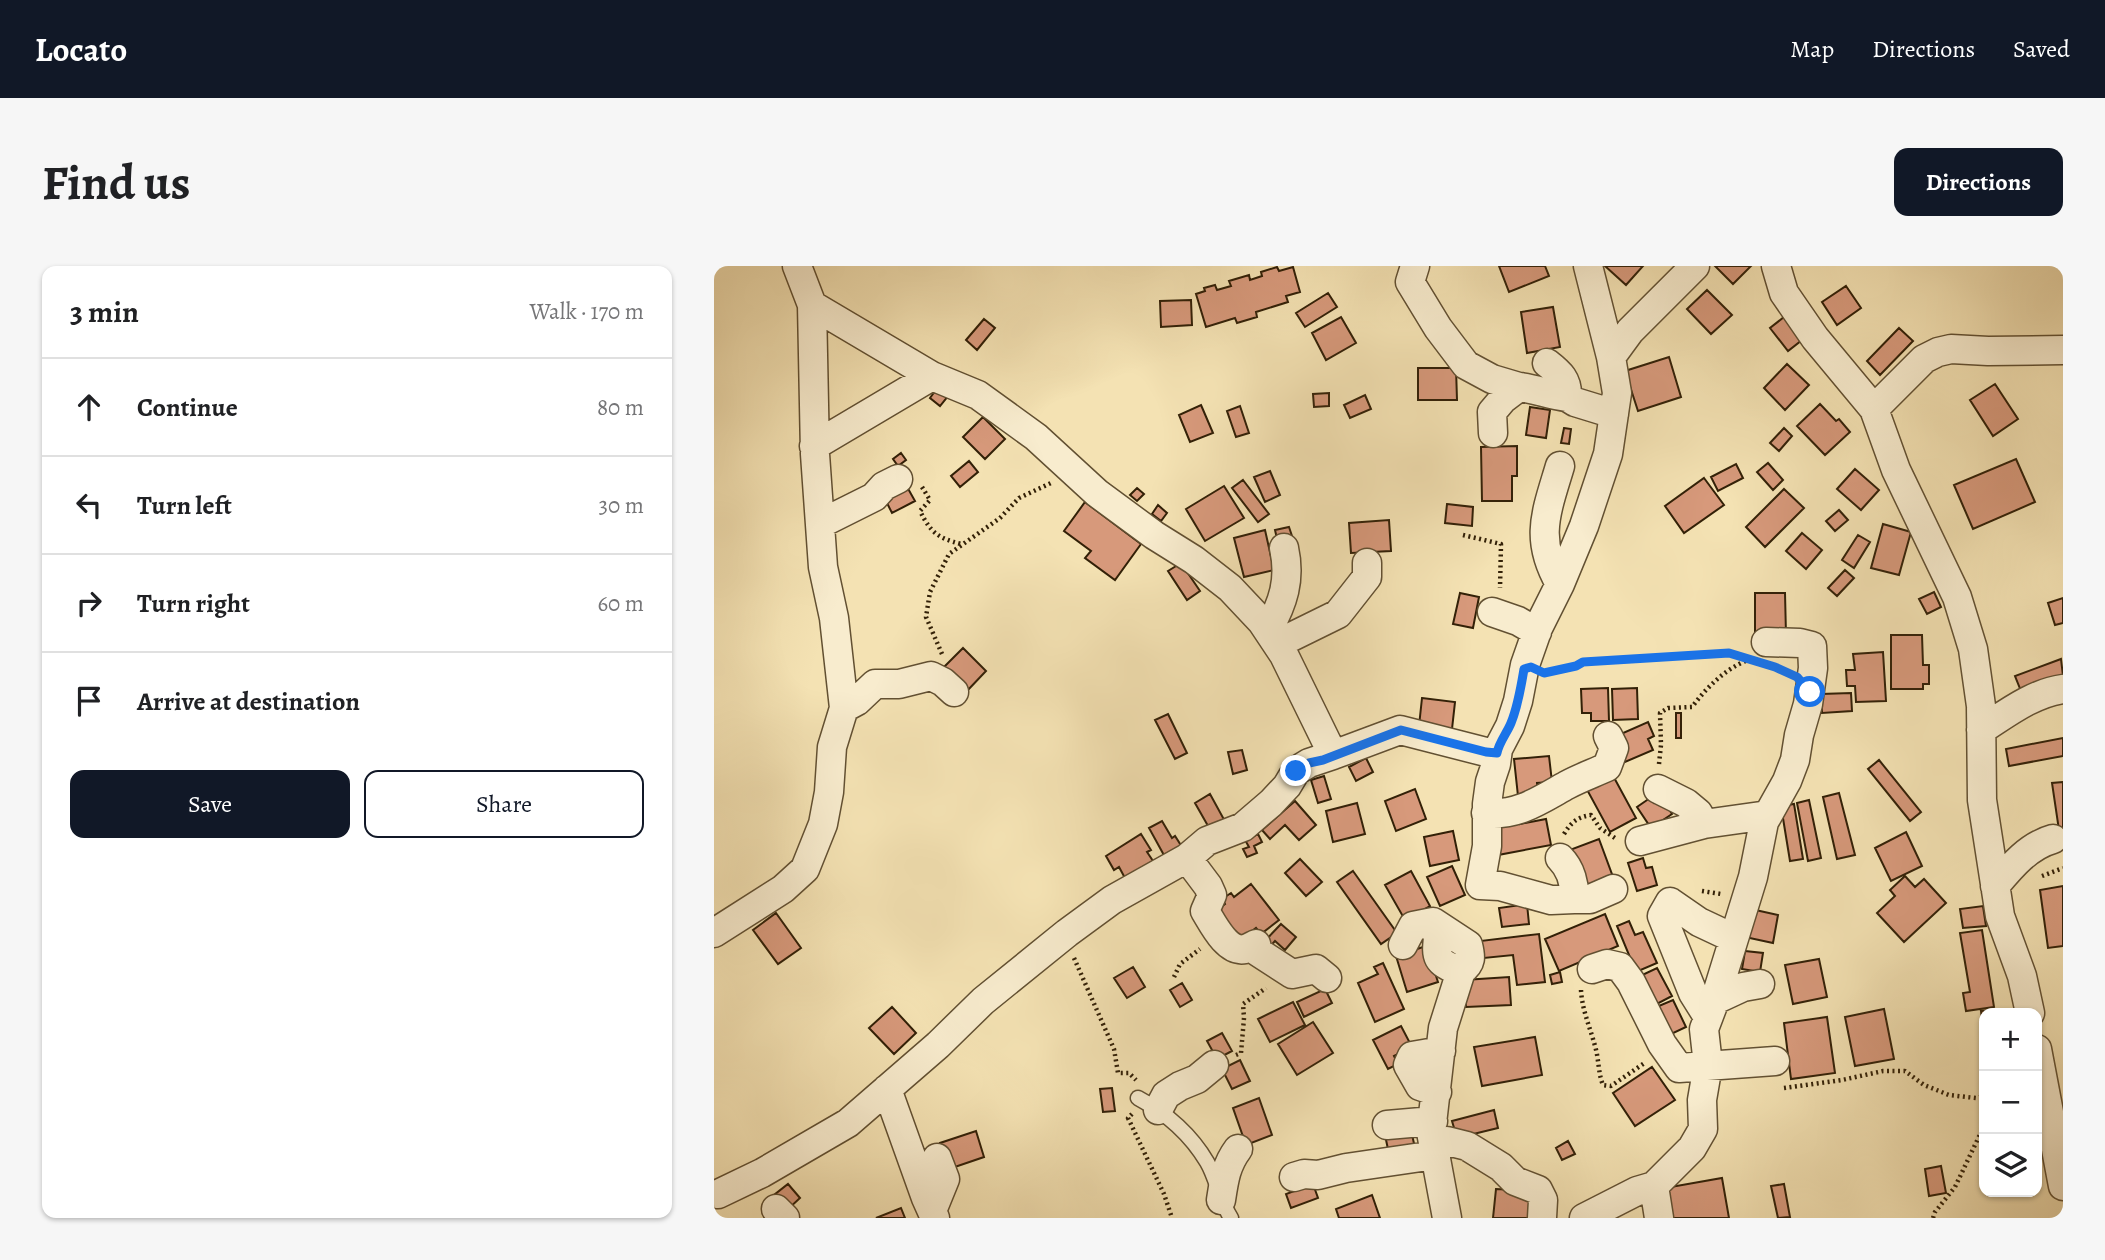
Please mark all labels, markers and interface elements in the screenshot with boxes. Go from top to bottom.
text: Locato [35,27,127,72]
text: Map [1790,33,1834,65]
text: Directions [1872,33,1975,65]
text: Saved [2013,33,2070,65]
button: Directions [1894,148,2063,216]
text: Find us [42,149,190,216]
text: 3 min [70,292,139,332]
text: Walk · 170 m [530,296,644,327]
icon: ahead [70,388,108,426]
text: Continue [137,390,238,425]
text: 80 m [597,392,644,423]
icon: left [70,486,108,524]
text: Turn left [137,488,232,523]
text: 30 m [598,490,644,521]
icon: right [70,584,108,622]
text: Turn right [137,586,250,621]
text: 60 m [597,588,644,619]
route start [1794,676,1825,707]
icon: arrive [70,682,108,720]
text: Arrive at destination [137,684,360,719]
route end [1280,755,1311,786]
button: Save [70,770,350,838]
button: Share [364,770,644,838]
map controls [1979,1008,2042,1197]
button: + [1979,1008,2042,1071]
button: − [1979,1071,2042,1134]
button: layers [1979,1134,2042,1197]

